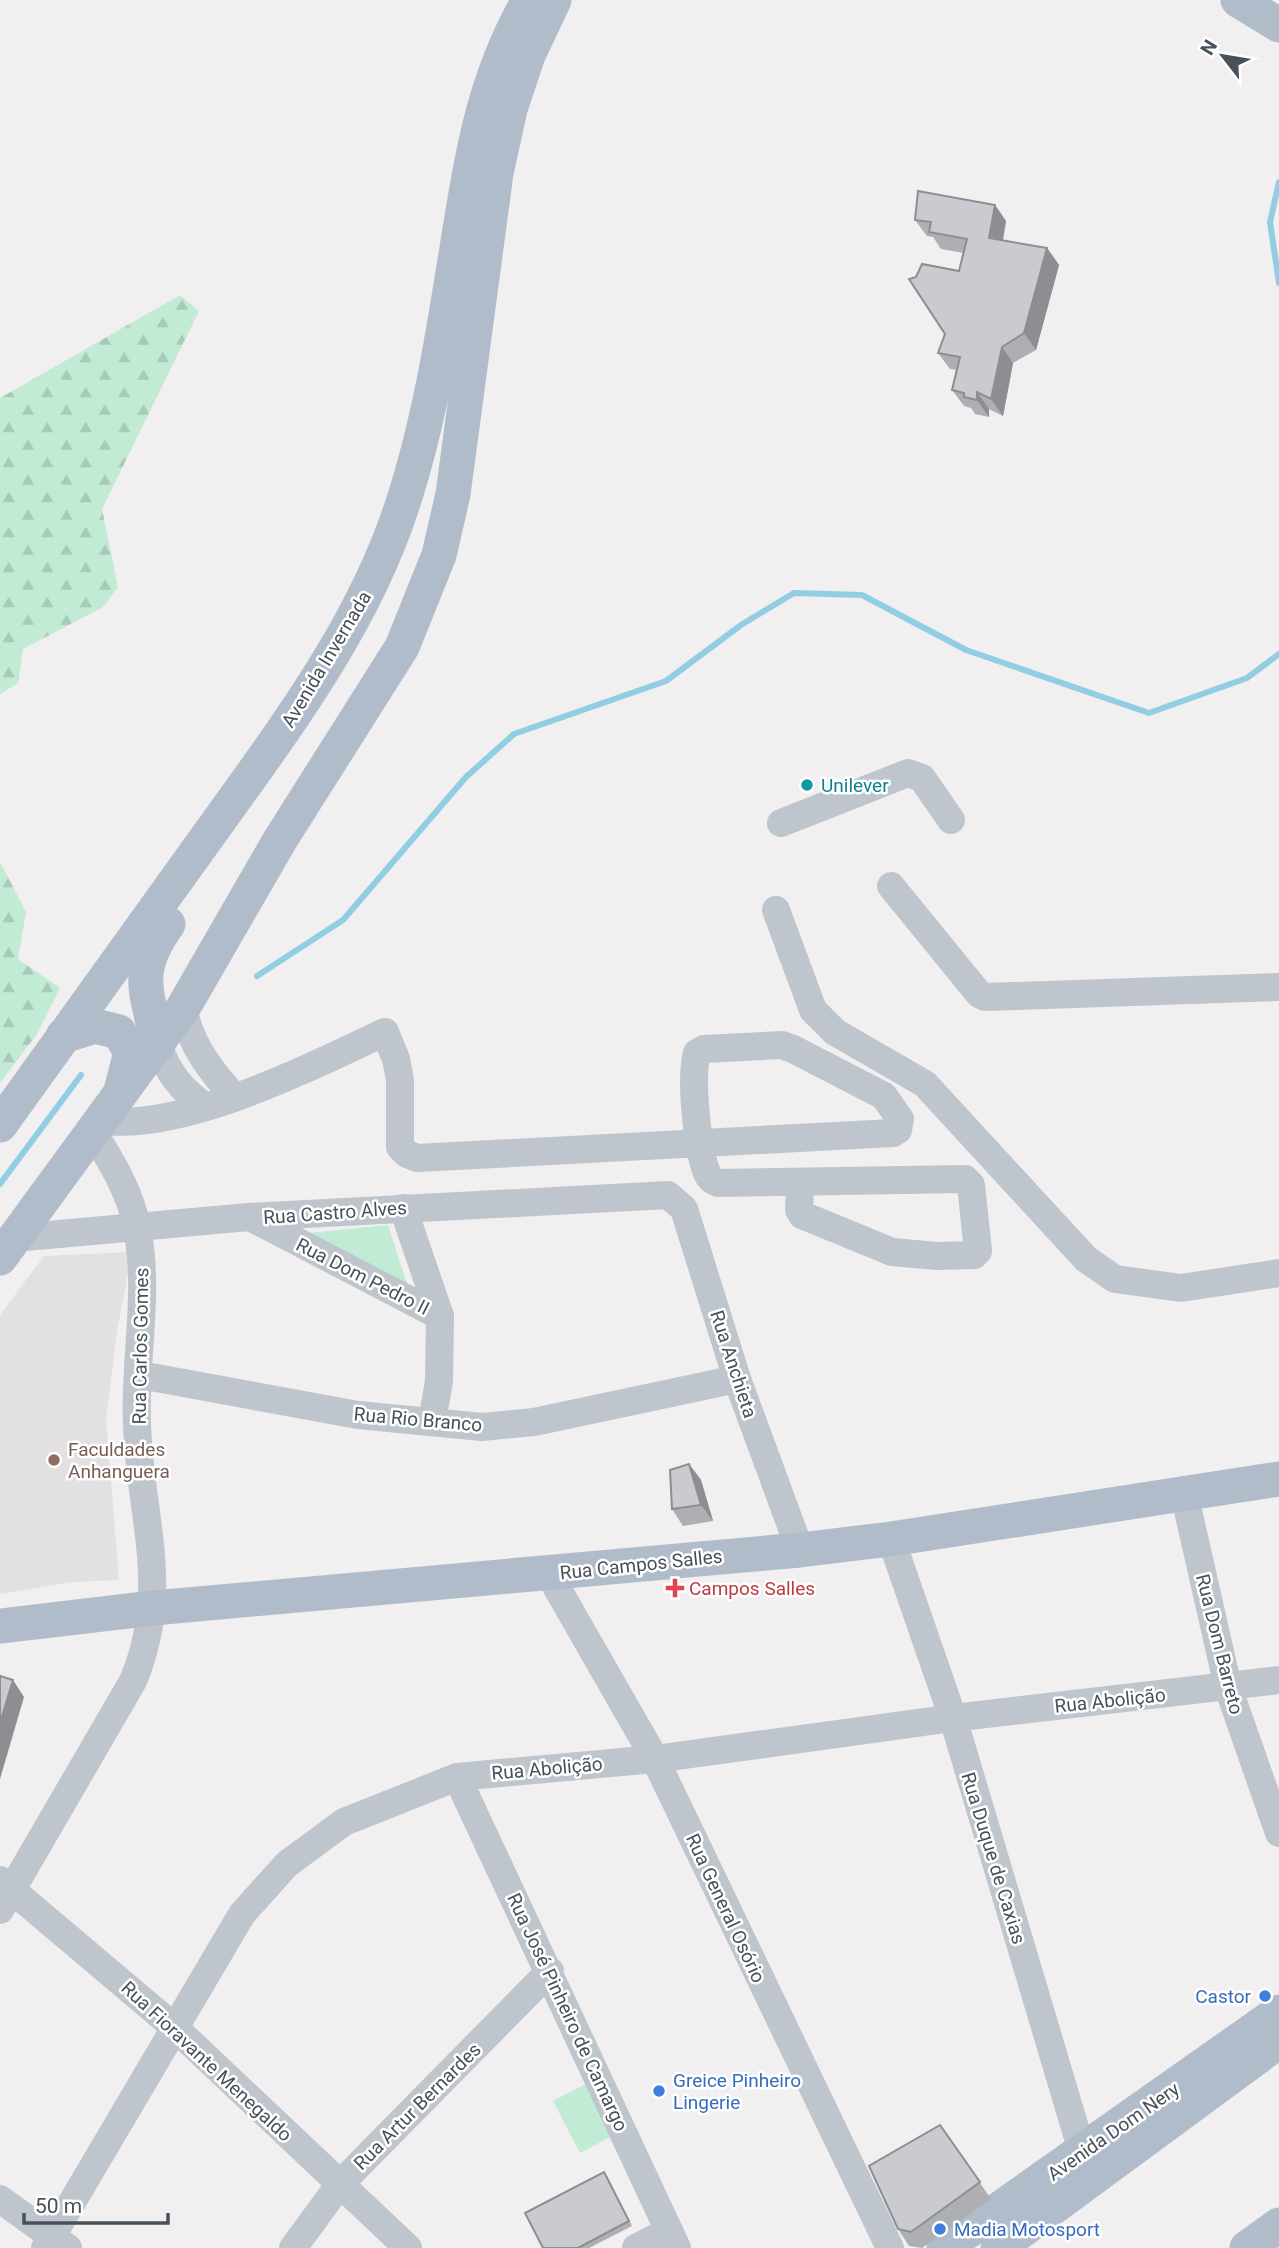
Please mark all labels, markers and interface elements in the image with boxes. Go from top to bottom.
north arrow [1188,21,1258,91]
text: N [1196,36,1222,59]
street label: Avenida Invernada [277,587,376,732]
place label: Unilever [821,774,889,797]
marker: Unilever [799,777,815,793]
street label: Rua Castro Alves [263,1196,408,1229]
street label: Rua Dom Pedro II [292,1233,433,1320]
street label: Rua Carlos Gomes [128,1267,153,1425]
street label: Rua Anchieta [705,1307,762,1421]
street label: Rua Rio Branco [353,1402,483,1437]
place label: Faculdades Anhanguera [68,1438,170,1483]
marker: Faculdades Anhanguera [46,1452,62,1468]
street label: Rua Campos Salles [559,1545,723,1584]
street label: Rua Dom Barreto [1191,1572,1248,1717]
place label: Campos Salles [689,1577,815,1600]
marker: Campos Salles [667,1580,683,1596]
street label: Rua Abolição [1053,1683,1167,1718]
street label: Rua Abolição [491,1752,604,1785]
street label: Rua Duque de Caxias [956,1769,1031,1947]
street label: Rua General Osório [681,1830,770,1987]
street label: Rua José Pinheiro de Camargo [502,1889,633,2135]
street label: Rua Fioravante Menegaldo [117,1976,297,2146]
place label: Castor [1195,1985,1252,2008]
marker: Castor [1257,1988,1273,2004]
street label: Rua Artur Bernardes [349,2038,486,2175]
place label: Greice Pinheiro Lingerie [673,2069,801,2114]
street label: Avenida Dom Nery [1043,2077,1184,2186]
marker: Greice Pinheiro Lingerie [651,2083,667,2099]
scale bar [24,2182,168,2226]
text: 50 m [35,2194,82,2218]
place label: Madia Motosport [954,2218,1100,2241]
marker: Madia Motosport [932,2221,948,2237]

